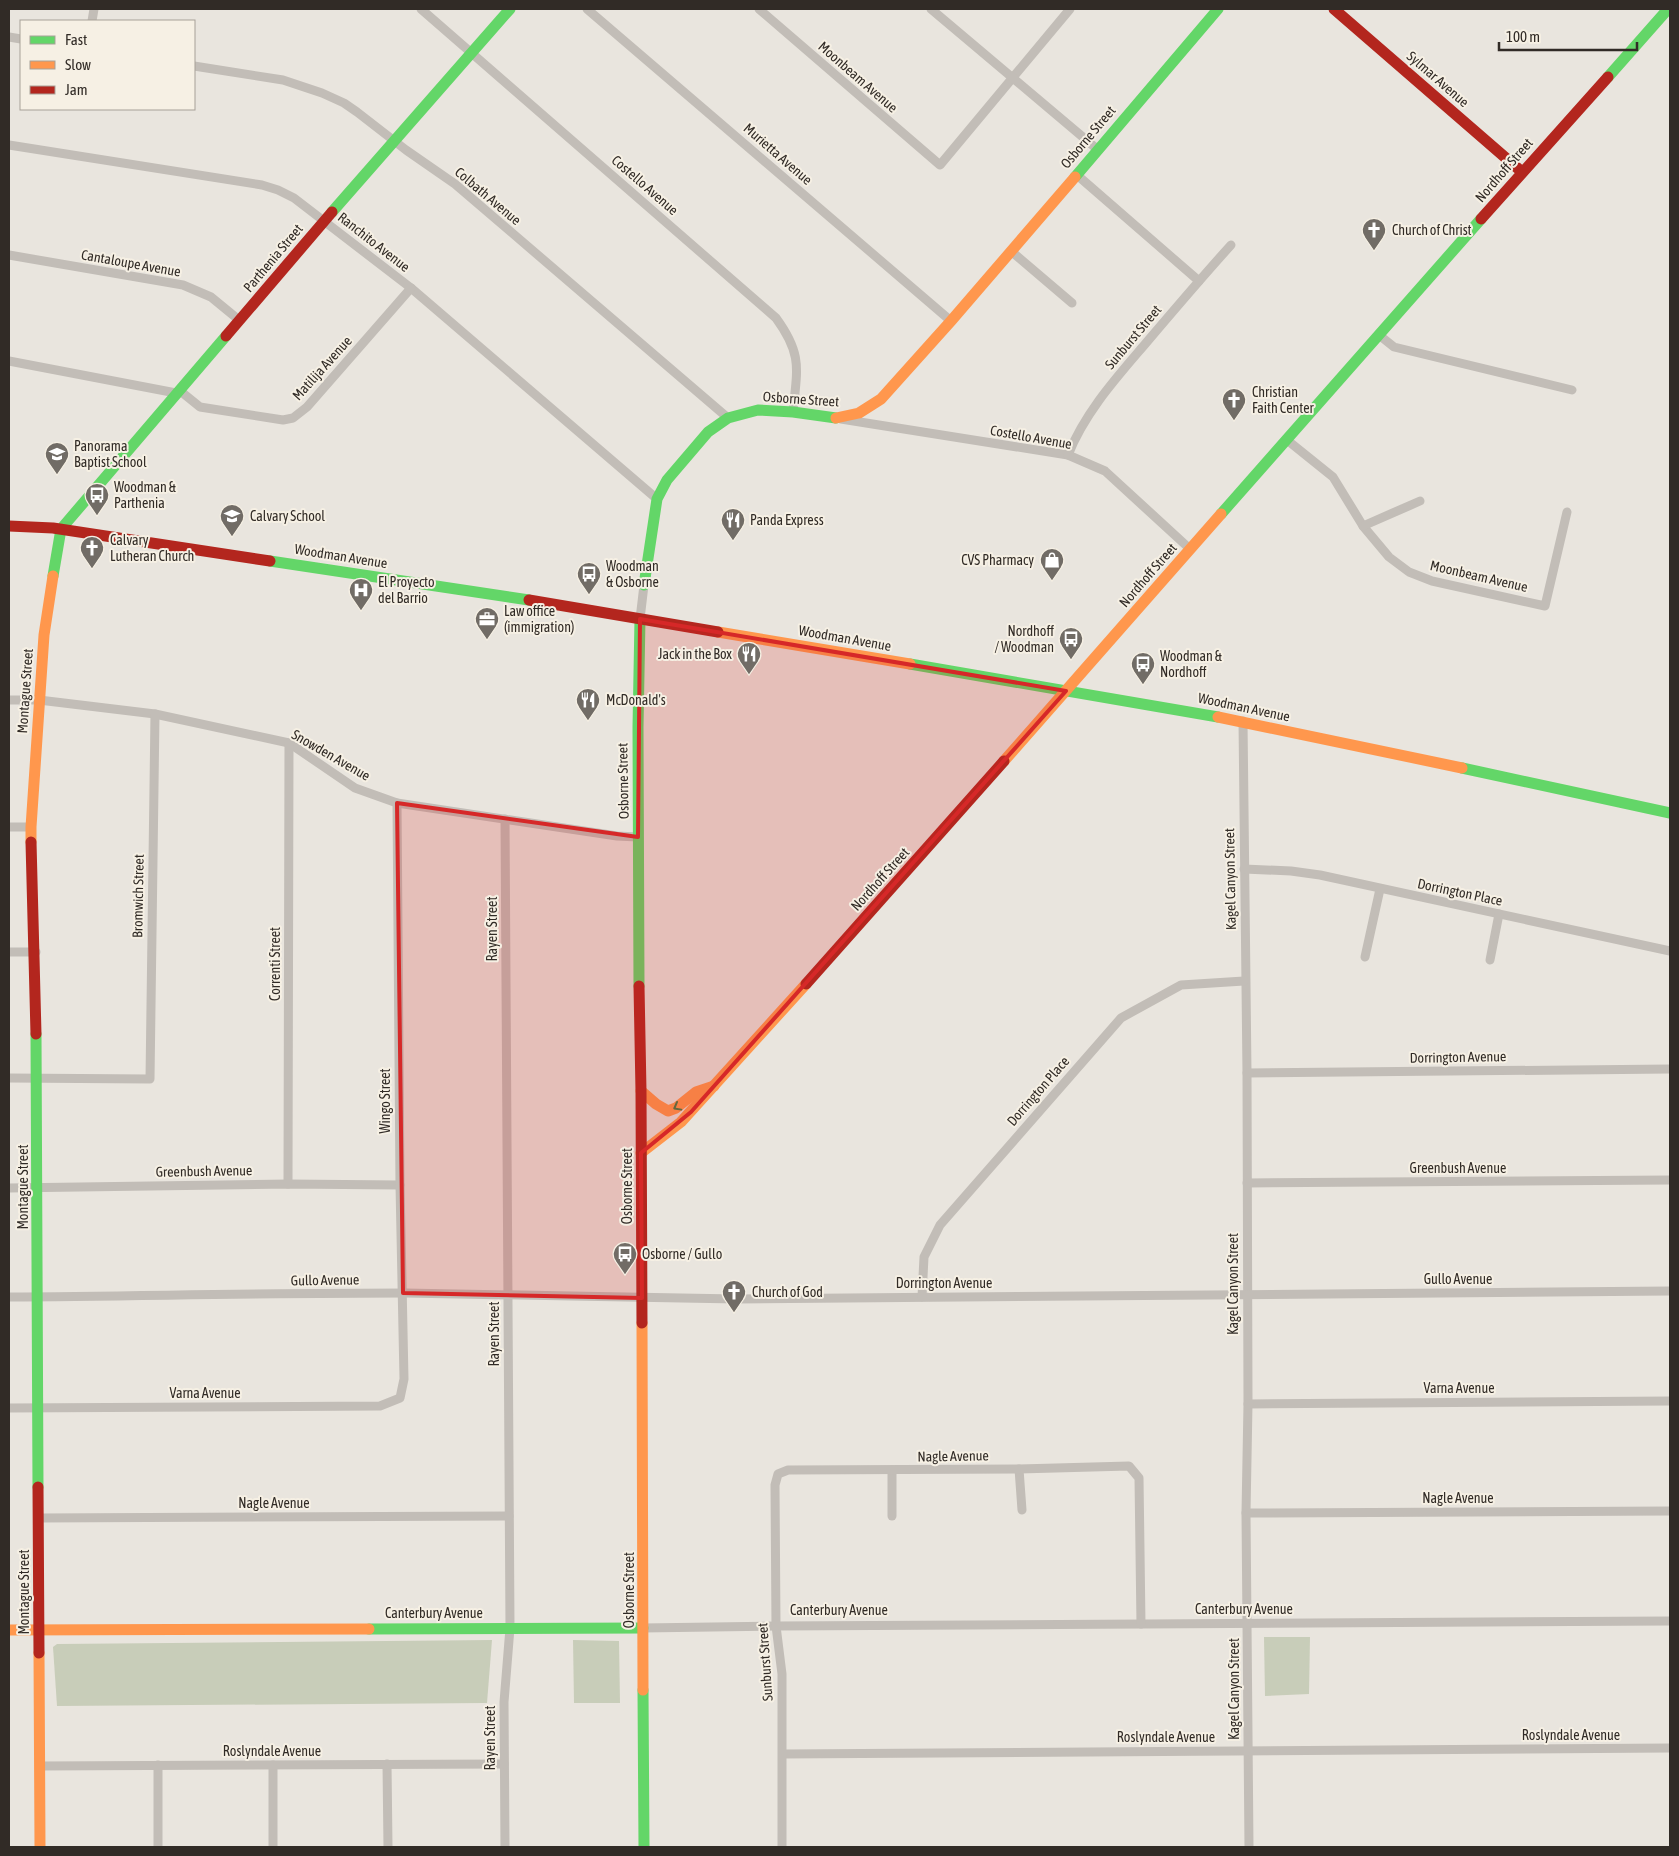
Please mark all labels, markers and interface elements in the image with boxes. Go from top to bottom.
legend [20,20,195,110]
scale bar [1499,20,1636,52]
text: 100 m [1506,28,1540,45]
text: Fast [65,31,87,48]
street label: Moonbeam Avenue [815,38,901,116]
street label: Sylmar Avenue [1404,48,1472,110]
text: Slow [65,56,91,73]
text: Jam [65,81,88,98]
street label: Osborne Street [1057,103,1119,171]
street label: Murietta Avenue [741,120,815,188]
street label: Nordhoff Street [1472,135,1536,205]
street label: Costello Avenue [609,152,681,218]
street label: Colbath Avenue [452,164,524,228]
street label: Ranchito Avenue [335,209,413,275]
church icon: Church of Christ [1361,217,1387,251]
street label: Parthenia Street [240,221,306,295]
place label: Church of Christ [1392,222,1472,238]
street label: Cantaloupe Avenue [80,246,182,280]
street label: Sunburst Street [1102,302,1164,372]
street label: Matilija Avenue [289,333,355,403]
place label: Christian Faith Center [1252,384,1315,416]
church icon: Christian Faith Center [1221,387,1247,421]
street label: Osborne Street [762,388,840,410]
street label: Costello Avenue [989,422,1073,452]
place label: Panorama Baptist School [74,438,147,470]
school or university icon: Panorama Baptist School [44,441,70,475]
place label: Woodman & Parthenia [114,479,177,511]
bus stop icon: Woodman & Parthenia [84,482,110,516]
school or university icon: Calvary School [219,503,245,537]
restaurant icon: Panda Express [720,507,746,541]
place label: Calvary School [250,508,325,524]
place label: Panda Express [750,512,824,528]
place label: Calvary Lutheran Church [110,532,194,564]
church icon: Calvary Lutheran Church [79,535,105,569]
street label: Nordhoff Street [1116,540,1180,610]
street label: Woodman Avenue [294,541,388,571]
shop icon: CVS Pharmacy [1039,547,1065,581]
place label: CVS Pharmacy [961,552,1034,568]
street label: Moonbeam Avenue [1429,557,1529,595]
place label: Woodman & Osborne [606,558,659,590]
bus stop icon: Woodman & Osborne [576,561,602,595]
place label: El Proyecto del Barrio [378,574,435,606]
hospital icon: El Proyecto del Barrio [348,577,374,611]
place label: Law office (immigration) [504,603,574,635]
office icon: Law office (immigration) [474,606,500,640]
street label: Woodman Avenue [798,622,892,654]
place label: Nordhoff / Woodman [994,623,1054,655]
bus stop icon: Nordhoff / Woodman [1058,626,1084,660]
restaurant icon: Jack in the Box [736,641,762,675]
place label: Jack in the Box [658,646,732,662]
street label: Montague Street [14,648,36,734]
place label: Woodman & Nordhoff [1160,648,1223,680]
bus stop icon: Woodman & Nordhoff [1130,651,1156,685]
restaurant icon: McDonald's [575,687,601,721]
street label: Woodman Avenue [1197,689,1291,725]
place label: McDonald's [606,692,666,708]
street label: Snowden Avenue [289,726,373,784]
street label: Osborne Street [614,743,632,819]
street label: Kagel Canyon Street [1221,828,1239,930]
street label: Nordhoff Street [848,844,912,914]
street label: Bromwich Street [129,854,147,938]
street label: Dorrington Place [1416,875,1504,909]
street label: Rayen Street [484,897,500,961]
street label: Correnti Street [267,927,283,1001]
street label: Dorrington Avenue [1410,1048,1506,1066]
street label: Dorrington Place [1004,1053,1072,1129]
street label: Wingo Street [377,1068,393,1134]
one-way arrow [673,1100,682,1110]
street label: Montague Street [15,1144,31,1230]
street label: Osborne Street [619,1148,635,1224]
street label: Greenbush Avenue [1410,1160,1506,1176]
street label: Greenbush Avenue [155,1162,253,1180]
street label: Kagel Canyon Street [1225,1233,1241,1335]
bus stop icon: Osborne / Gullo [612,1241,638,1275]
place label: Osborne / Gullo [642,1246,722,1262]
street label: Gullo Avenue [291,1271,359,1289]
street label: Gullo Avenue [1424,1271,1492,1287]
street label: Dorrington Avenue [896,1275,992,1291]
church icon: Church of God [721,1279,747,1313]
place label: Church of God [752,1284,823,1300]
street label: Rayen Street [486,1302,502,1366]
street label: Varna Avenue [1423,1380,1495,1396]
street label: Varna Avenue [169,1385,241,1401]
street label: Nagle Avenue [917,1447,989,1465]
street label: Nagle Avenue [1422,1490,1494,1506]
street label: Nagle Avenue [238,1495,310,1511]
street label: Montague Street [16,1549,32,1635]
street label: Osborne Street [621,1552,637,1628]
street label: Canterbury Avenue [1195,1601,1293,1617]
street label: Canterbury Avenue [790,1602,888,1618]
street label: Canterbury Avenue [385,1605,483,1621]
street label: Sunburst Street [754,1622,776,1702]
street label: Kagel Canyon Street [1226,1638,1242,1740]
street label: Rayen Street [482,1706,498,1770]
street label: Roslyndale Avenue [1522,1727,1620,1743]
street label: Roslyndale Avenue [1117,1729,1215,1745]
street label: Roslyndale Avenue [223,1743,321,1759]

